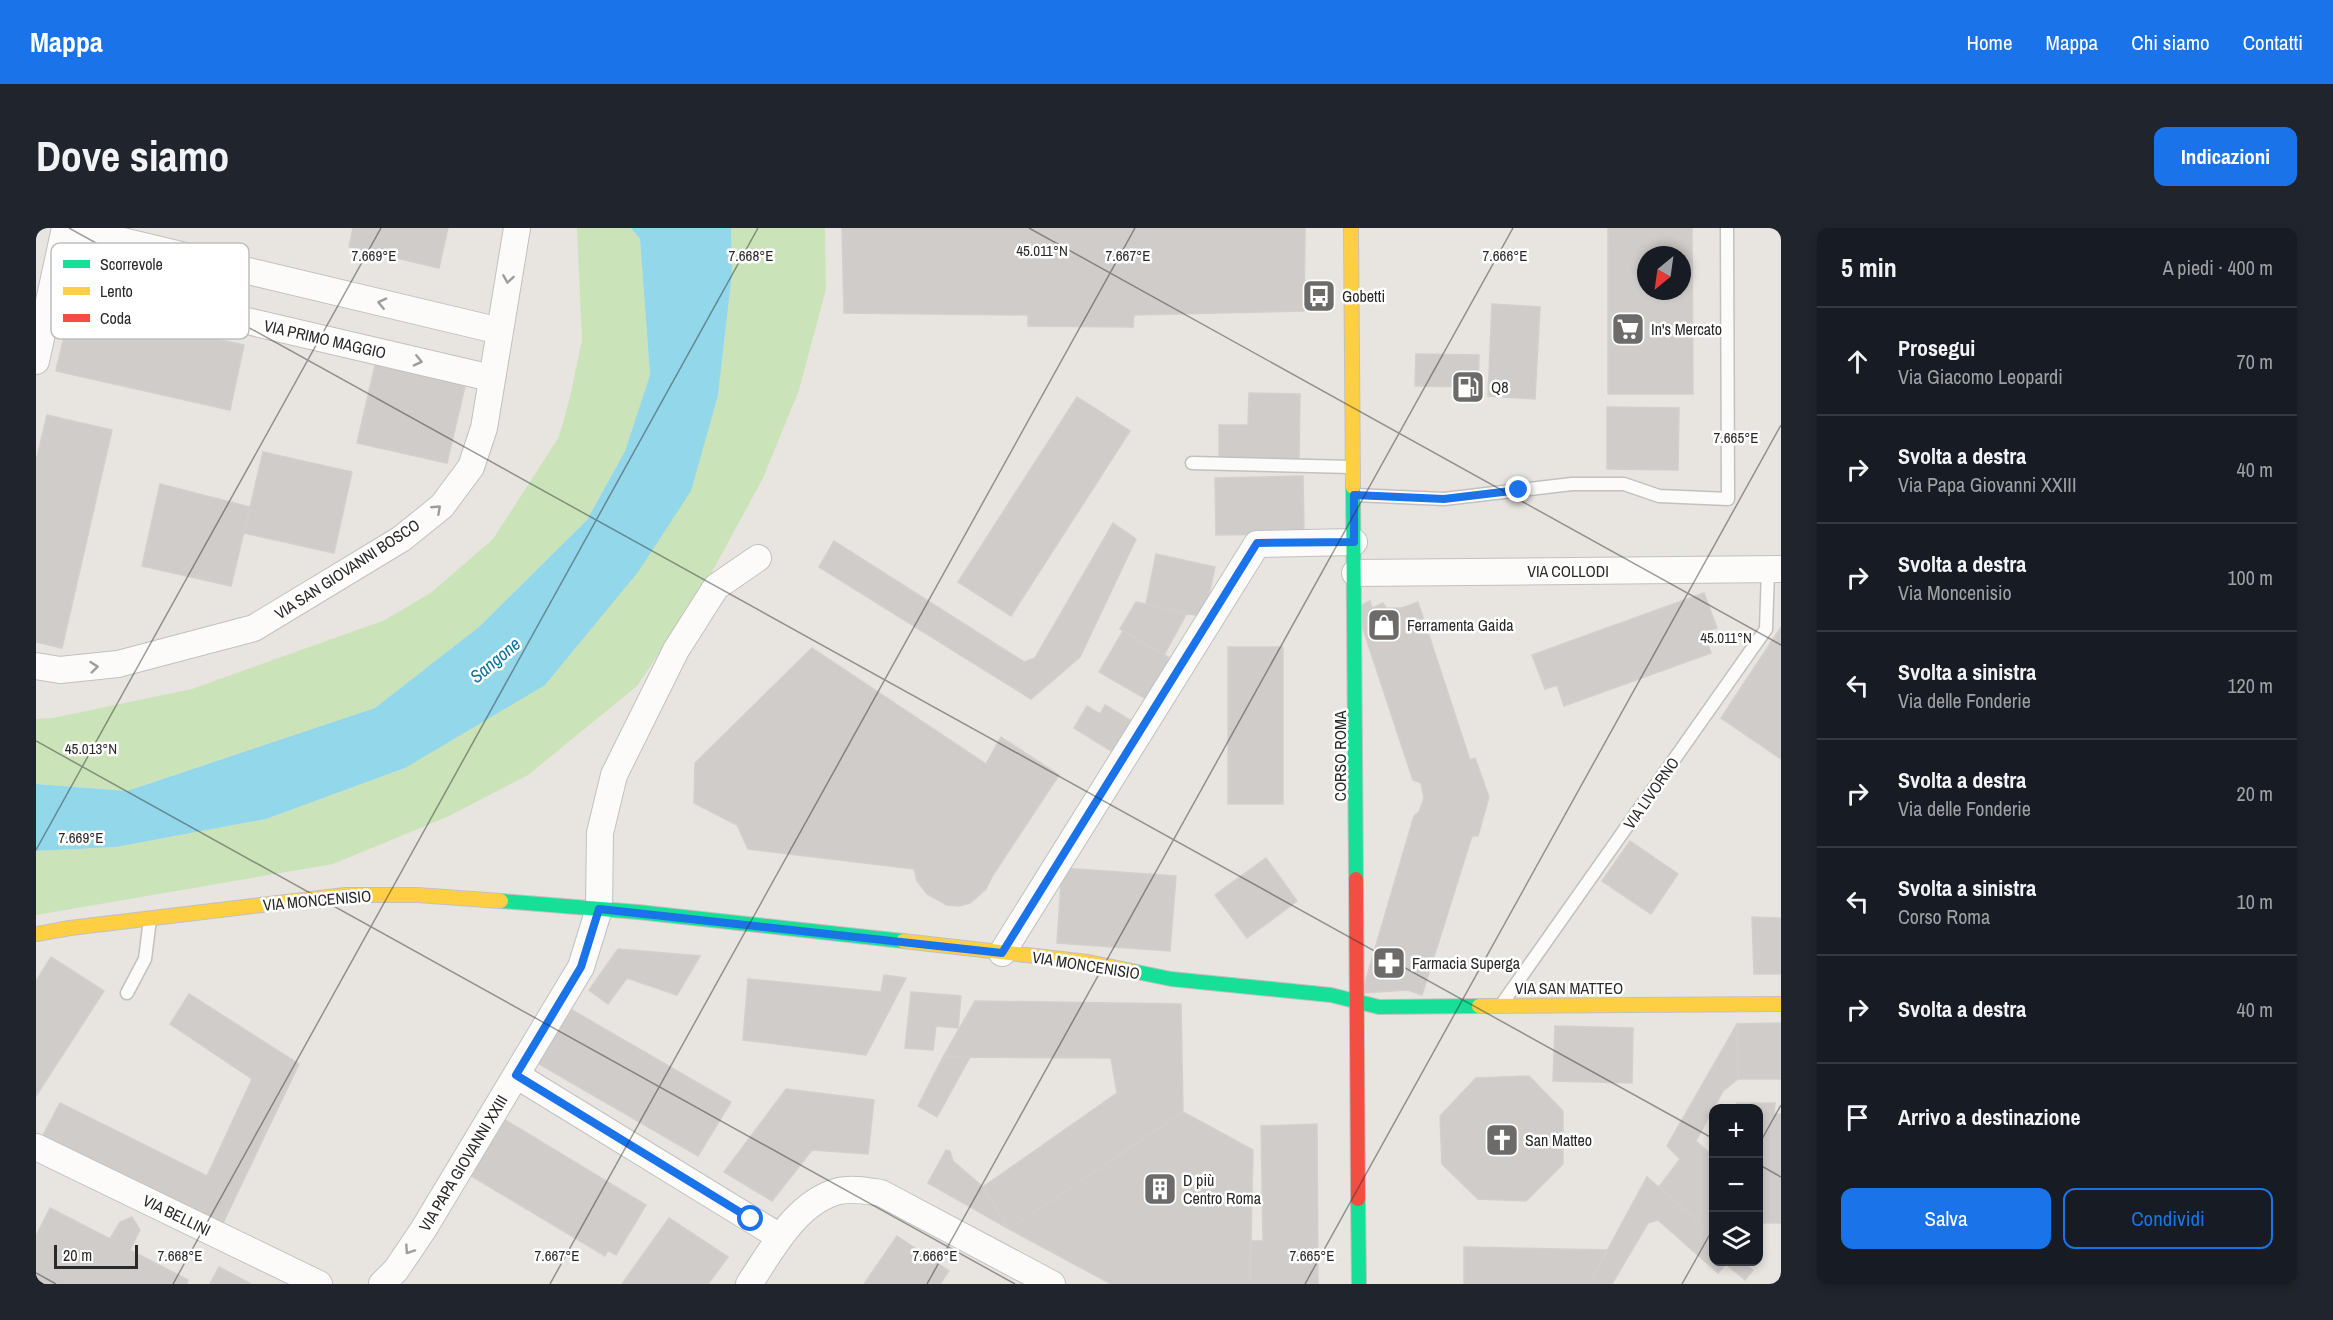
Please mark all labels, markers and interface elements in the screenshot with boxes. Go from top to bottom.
text: Mappa [30,23,103,61]
text: Home [1967,28,2013,57]
text: Mappa [2046,28,2098,57]
text: Chi siamo [2131,28,2210,57]
text: Contatti [2243,28,2303,57]
button: Indicazioni [2154,127,2297,186]
text: Dove siamo [36,128,229,184]
text: 45.011°N [1016,240,1068,261]
legend [51,243,249,339]
text: 7.669°E [352,245,397,266]
text: 7.668°E [729,245,774,266]
text: 7.667°E [1106,245,1151,266]
text: 7.666°E [1483,245,1528,266]
north arrow [1637,246,1691,300]
text: 5 min [1841,250,1897,285]
text: Scorrevole [100,253,163,275]
text: A piedi · 400 m [2163,254,2273,281]
one-way arrow [502,274,515,284]
bus stop icon: Gobetti [1301,278,1337,314]
text: Lento [100,280,133,302]
place label: Gobetti [1342,285,1385,307]
one-way arrow [377,297,387,310]
text: Coda [100,307,132,329]
supermarket icon: In's Mercato [1610,311,1646,347]
street label: VIA PRIMO MAGGIO [262,314,388,364]
place label: In's Mercato [1651,318,1722,340]
text: Prosegui [1898,333,1975,363]
icon: ahead [1841,345,1874,378]
text: 70 m [2237,348,2273,375]
one-way arrow [413,353,423,366]
text: Via Giacomo Leopardi [1898,363,2063,390]
fuel station icon: Q8 [1450,369,1486,405]
place label: Q8 [1491,376,1509,398]
text: 7.665°E [1714,427,1759,448]
text: Svolta a destra [1898,441,2026,471]
icon: right [1841,453,1874,486]
text: 40 m [2237,456,2273,483]
text: Via Papa Giovanni XXIII [1898,471,2076,498]
route end [1505,476,1531,502]
one-way arrow [431,505,441,516]
street label: VIA SAN GIOVANNI BOSCO [270,514,424,624]
text: Svolta a destra [1898,549,2026,579]
street label: VIA COLLODI [1527,560,1609,582]
icon: right [1841,561,1874,594]
text: 100 m [2227,564,2273,591]
text: Via Moncenisio [1898,579,2012,606]
shop icon: Ferramenta Gaida [1366,607,1402,643]
place label: Ferramenta Gaida [1407,614,1514,636]
text: 45.011°N [1700,627,1752,648]
water label: Sangone [464,631,526,689]
text: Svolta a sinistra [1898,657,2036,687]
one-way arrow [89,661,98,674]
icon: left [1841,669,1874,702]
text: 120 m [2227,672,2273,699]
text: Via delle Fonderie [1898,687,2031,714]
street label: CORSO ROMA [1329,710,1351,802]
text: 45.013°N [65,738,117,759]
street label: VIA LIVORNO [1618,753,1684,833]
text: Svolta a destra [1898,765,2026,795]
icon: right [1841,777,1874,810]
text: 20 m [2237,780,2273,807]
text: Via delle Fonderie [1898,795,2031,822]
text: 7.669°E [59,827,104,848]
text: Svolta a sinistra [1898,873,2036,903]
street label: VIA MONCENISIO [262,884,372,916]
icon: left [1841,885,1874,918]
text: 10 m [2237,888,2273,915]
text: Corso Roma [1898,903,1990,930]
pharmacy icon: Farmacia Superga [1371,945,1407,981]
street label: VIA MONCENISIO [1031,946,1141,984]
place label: Farmacia Superga [1412,952,1521,974]
street label: VIA SAN MATTEO [1515,977,1623,999]
icon: right [1841,993,1874,1026]
text: Svolta a destra [1898,994,2026,1024]
text: 40 m [2237,996,2273,1023]
street label: VIA PAPA GIOVANNI XXIII [414,1091,512,1235]
icon: arrive [1841,1101,1874,1134]
text: Arrivo a destinazione [1898,1102,2080,1132]
map controls [1709,1104,1763,1266]
button: + [1709,1104,1763,1158]
church icon: San Matteo [1484,1122,1520,1158]
place label: San Matteo [1525,1129,1592,1151]
button: − [1709,1158,1763,1212]
place label: D più Centro Roma [1183,1169,1262,1209]
building icon: D più Centro Roma [1142,1171,1178,1207]
button: Salva [1841,1188,2051,1249]
button: Condividi [2063,1188,2273,1249]
street label: VIA BELLINI [139,1189,215,1241]
route start [737,1205,763,1231]
button: layers [1709,1212,1763,1266]
scale bar [54,1242,138,1270]
text: 20 m [63,1244,92,1266]
one-way arrow [405,1244,416,1255]
text: 7.668°E [158,1245,203,1266]
text: 7.667°E [535,1245,580,1266]
text: 7.666°E [913,1245,958,1266]
text: 7.665°E [1290,1245,1335,1266]

